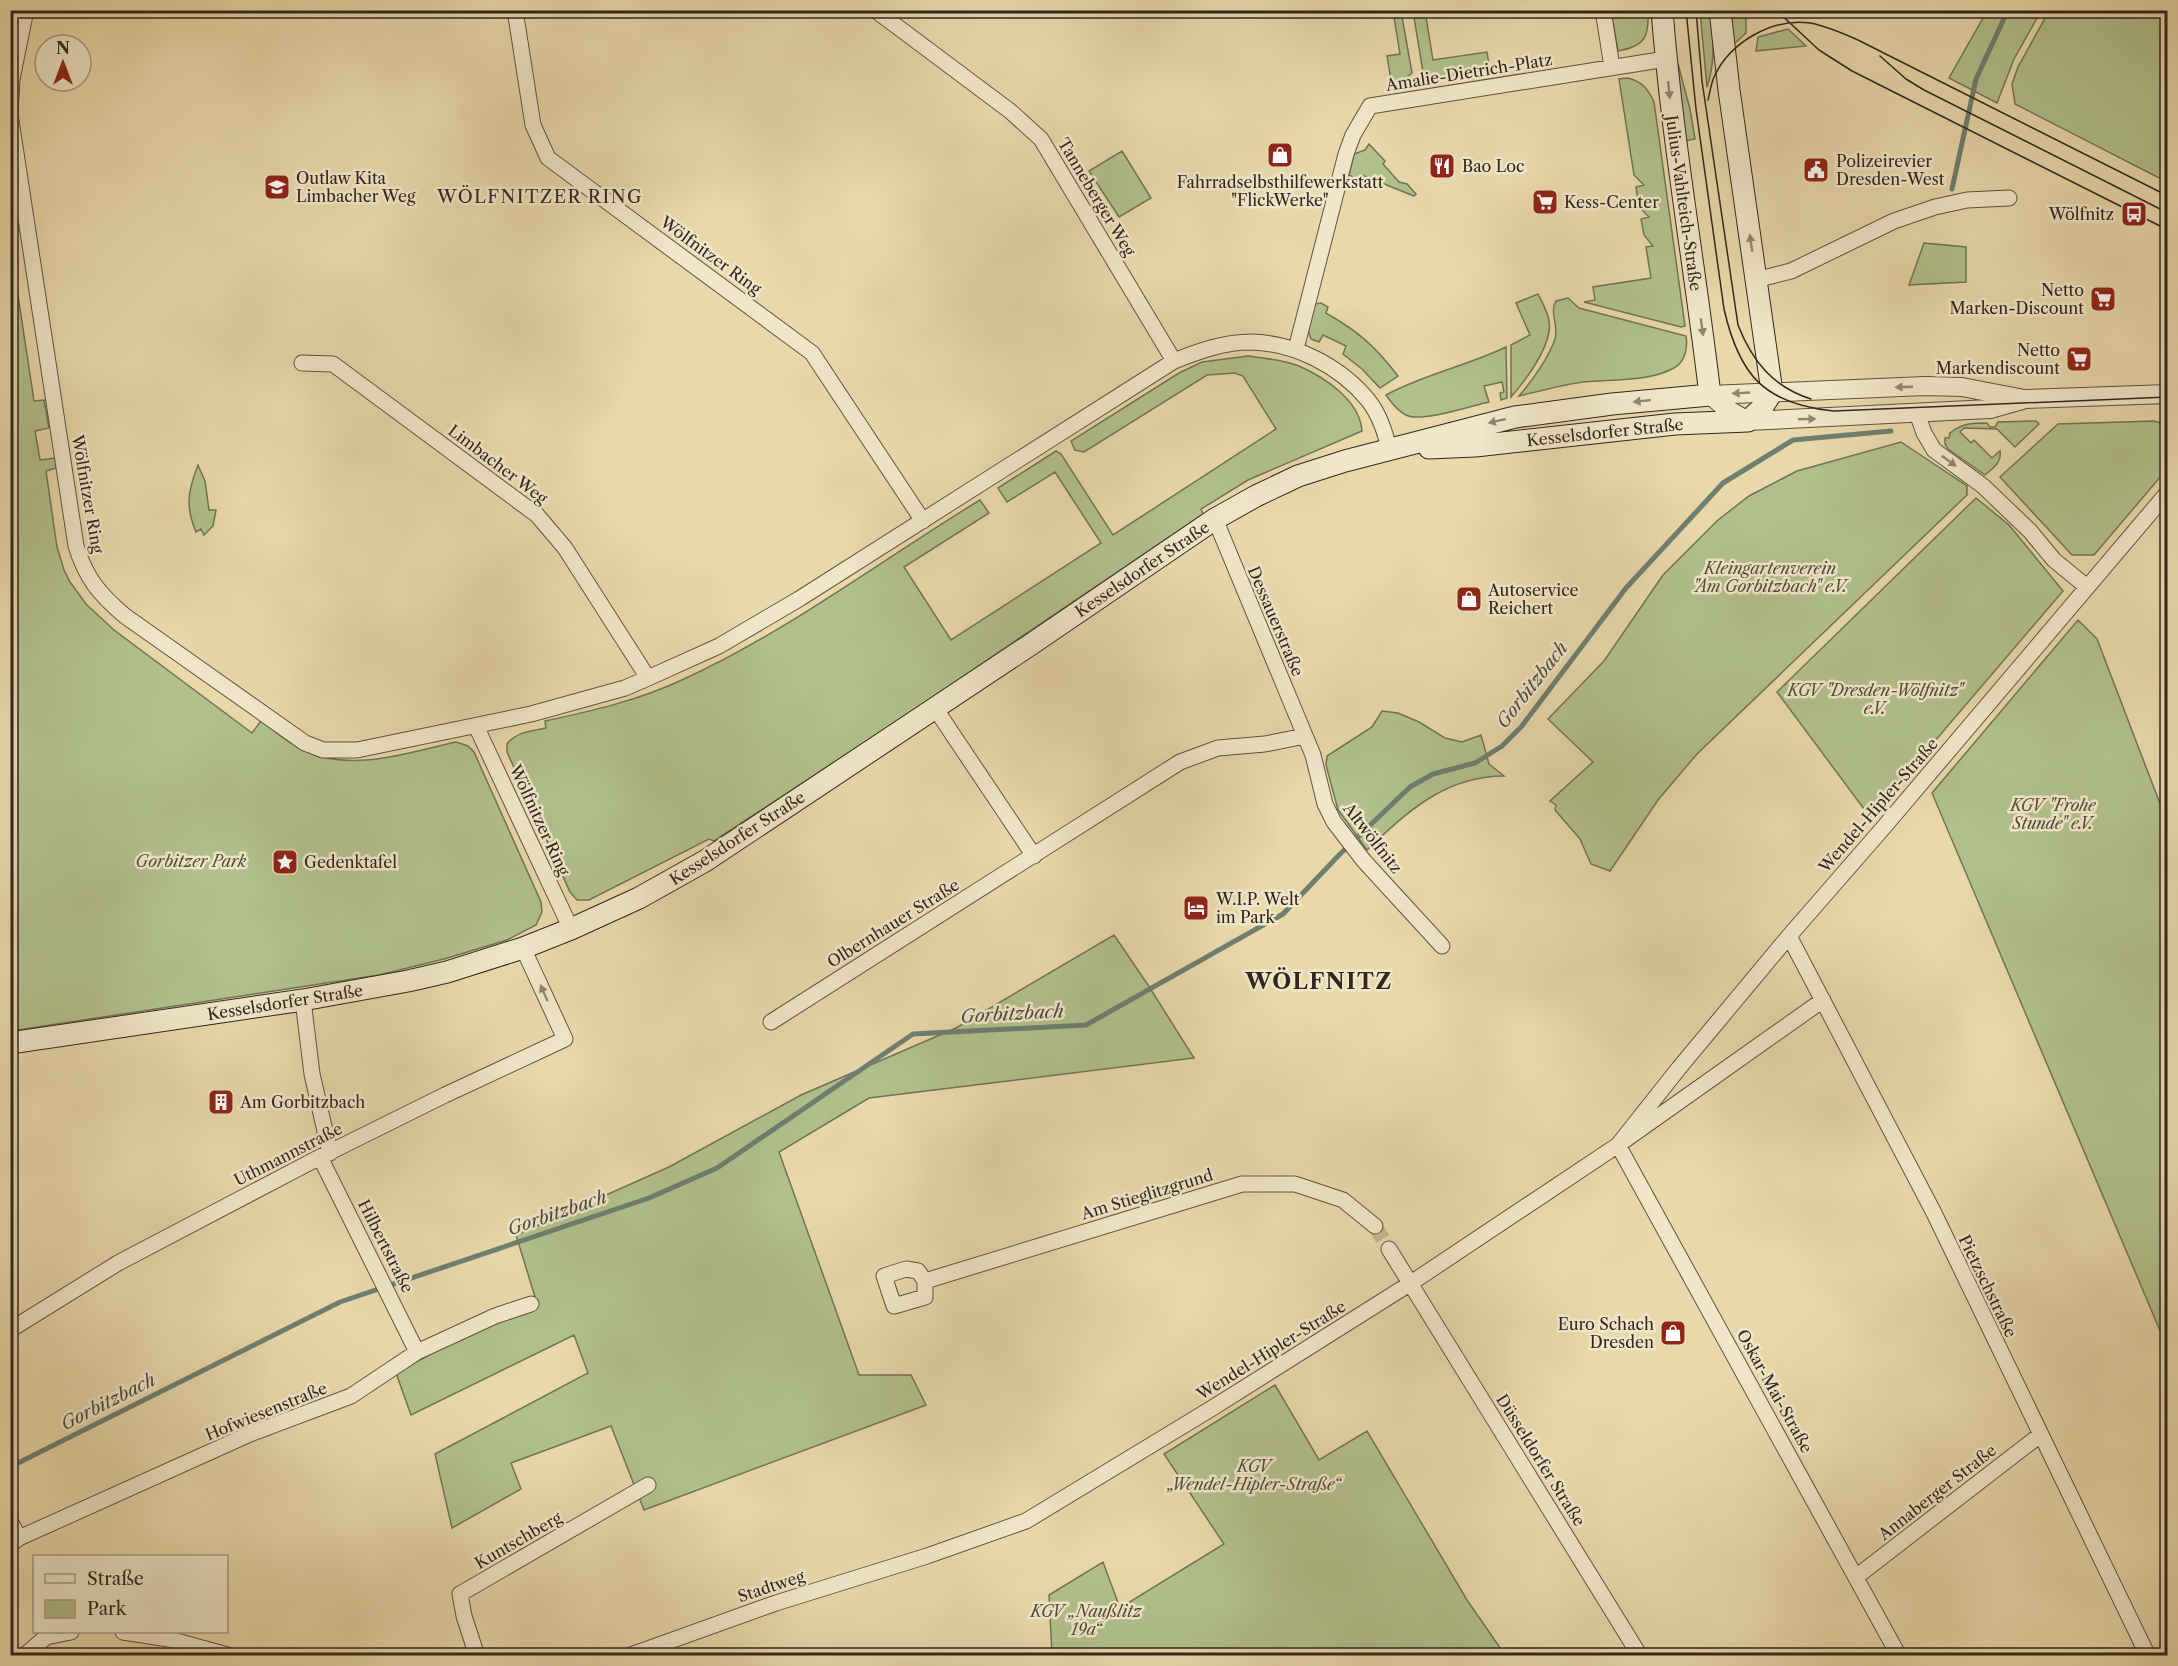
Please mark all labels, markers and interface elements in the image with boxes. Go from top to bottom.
north arrow [33,33,93,93]
text: N [56,38,70,58]
street label: Amalie-Dietrich-Platz [1383,49,1554,95]
one-way arrow [1664,80,1674,99]
street label: Julius-Vahlteich-Straße [1661,111,1706,292]
street label: Tanneberger Weg [1054,134,1140,260]
shop icon: Fahrradselbsthilfewerkstatt "FlickWerke" [1265,140,1295,170]
restaurant icon: Bao Loc [1427,151,1457,181]
place label: Polizeirevier Dresden-West [1836,151,1945,189]
public building icon: Polizeirevier Dresden-West [1801,155,1831,185]
place label: Bao Loc [1462,156,1524,176]
place label: Outlaw Kita Limbacher Weg [296,168,416,206]
school or university icon: Outlaw Kita Limbacher Weg [262,172,292,202]
place label: Fahrradselbsthilfewerkstatt "FlickWerke" [1177,172,1384,210]
district label: WÖLFNITZER RING [436,185,643,208]
supermarket icon: Kess-Center [1530,187,1560,217]
place label: Kess-Center [1564,192,1659,212]
bus stop icon: Wölfnitz [2119,199,2149,229]
place label: Wölfnitz [2048,204,2114,224]
street label: Wölfnitzer Ring [656,211,766,299]
one-way arrow [1746,233,1755,252]
place label: Netto Marken-Discount [1949,280,2084,318]
supermarket icon: Netto Marken-Discount [2088,284,2118,314]
one-way arrow [1697,318,1707,337]
place label: Netto Markendiscount [1936,340,2060,378]
supermarket icon: Netto Markendiscount [2064,344,2094,374]
one-way arrow [1894,382,1913,392]
one-way arrow [1731,389,1750,398]
one-way arrow [1633,396,1652,406]
street label: Kesselsdorfer Straße [1526,414,1684,450]
one-way arrow [1797,415,1816,424]
one-way arrow [1488,417,1506,427]
street label: Limbacher Weg [444,420,552,508]
street label: Wölfnitzer Ring [68,432,108,555]
one-way arrow [1940,455,1956,467]
street label: Kesselsdorfer Straße [1071,517,1213,621]
park label: Kleingartenverein "Am Gorbitzbach" e.V. [1692,558,1850,596]
street label: Dessauerstraße [1244,563,1308,679]
place label: Autoservice Reichert [1487,580,1579,618]
shop icon: Autoservice Reichert [1454,584,1484,614]
water label: Gorbitzbach [1492,638,1572,732]
park label: KGV "Dresden-Wölfnitz" e.V. [1786,680,1965,718]
street label: Wendel-Hipler-Straße [1813,734,1942,877]
street label: Wölfnitzer Ring [505,761,575,879]
street label: Kesselsdorfer Straße [666,787,809,889]
park label: KGV "Frohe Stunde" e.V. [2008,795,2097,833]
street label: Altwölfnitz [1339,798,1407,877]
place icon: Gedenktafel [270,847,300,877]
park label: Gorbitzer Park [136,851,247,871]
place label: Gedenktafel [304,852,397,872]
street label: Olbernhauer Straße [823,874,963,972]
place label: W.I.P. Welt im Park [1215,889,1300,927]
hotel icon: W.I.P. Welt im Park [1181,893,1211,923]
district label: WÖLFNITZ [1244,967,1393,995]
street label: Kesselsdorfer Straße [206,980,364,1024]
one-way arrow [539,984,549,1002]
water label: Gorbitzbach [960,1000,1064,1028]
building icon: Am Gorbitzbach [206,1087,236,1117]
place label: Am Gorbitzbach [239,1092,365,1112]
street label: Uthmannstraße [231,1118,345,1190]
street label: Am Stieglitzgrund [1078,1164,1216,1224]
water label: Gorbitzbach [505,1186,609,1240]
street label: Hilbertstraße [354,1196,418,1296]
street label: Pietzschstraße [1955,1232,2021,1340]
street label: Wendel-Hipler-Straße [1192,1296,1349,1405]
place label: Euro Schach Dresden [1558,1314,1654,1352]
shop icon: Euro Schach Dresden [1658,1318,1688,1348]
street label: Oskar-Mai-Straße [1733,1326,1817,1456]
water label: Gorbitzbach [57,1369,159,1435]
street label: Hofwiesenstraße [202,1377,330,1445]
street label: Düsseldorfer Straße [1492,1390,1590,1530]
street label: Annaberger Straße [1873,1440,2000,1545]
park label: KGV „Wendel-Hipler-Straße“ [1166,1456,1343,1494]
street label: Kuntschberg [471,1507,566,1573]
legend [33,1555,228,1633]
street label: Stadtweg [735,1566,808,1606]
text: Straße [87,1568,144,1590]
text: Park [87,1598,128,1620]
park label: KGV „Naußlitz 19a“ [1029,1601,1143,1639]

